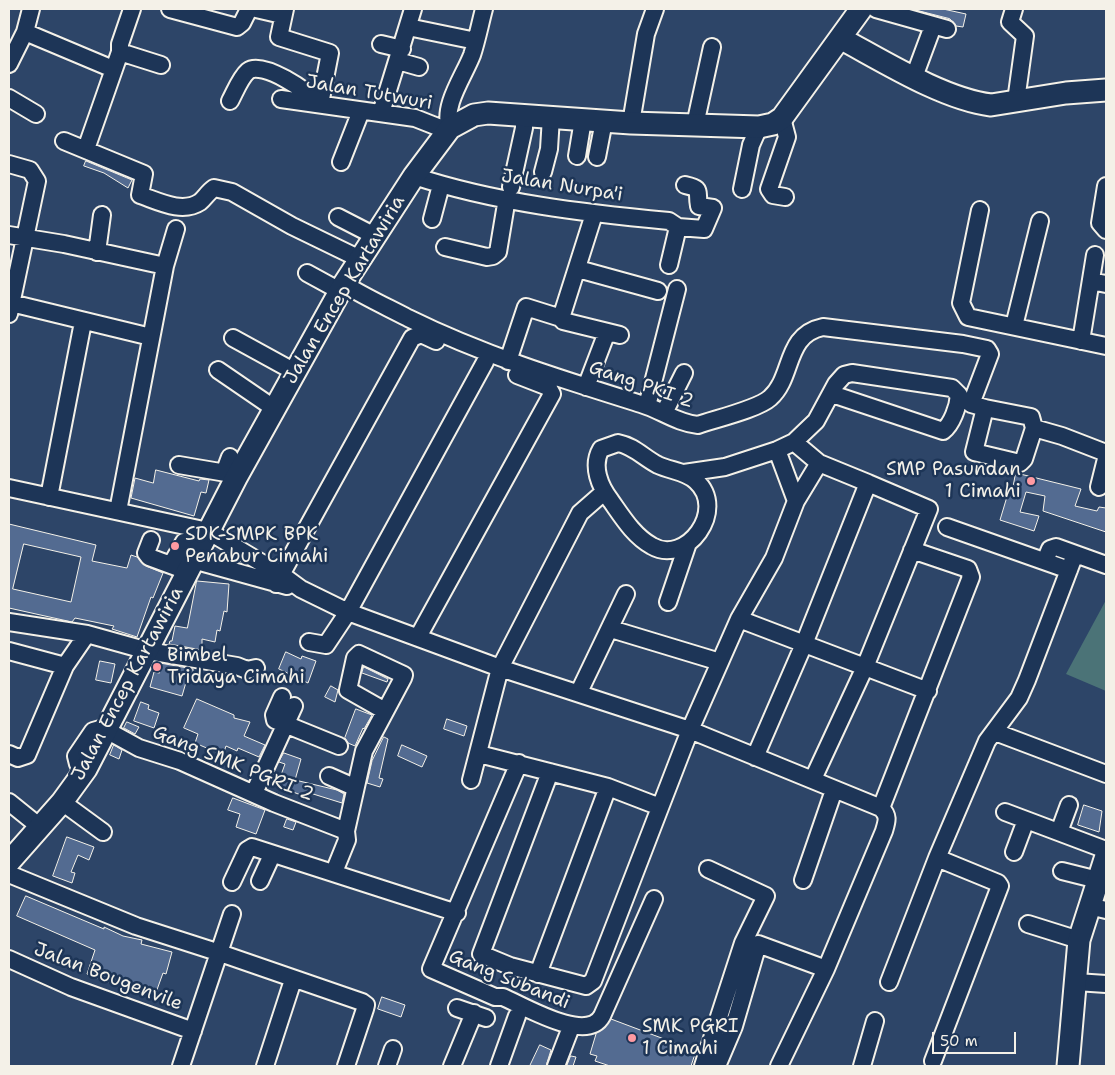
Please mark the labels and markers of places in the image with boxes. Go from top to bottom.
place label: SMP Pasundan 1 Cimahi [886,459,1021,503]
marker: SMP Pasundan 1 Cimahi [1025,475,1037,487]
place label: SDK-SMPK BPK Penabur Cimahi [185,524,328,568]
marker: SDK-SMPK BPK Penabur Cimahi [169,540,181,552]
place label: Bimbel Tridaya Cimahi [167,645,305,689]
marker: Bimbel Tridaya Cimahi [151,661,163,673]
place label: SMK PGRI 1 Cimahi [642,1016,738,1060]
marker: SMK PGRI 1 Cimahi [626,1032,638,1044]

